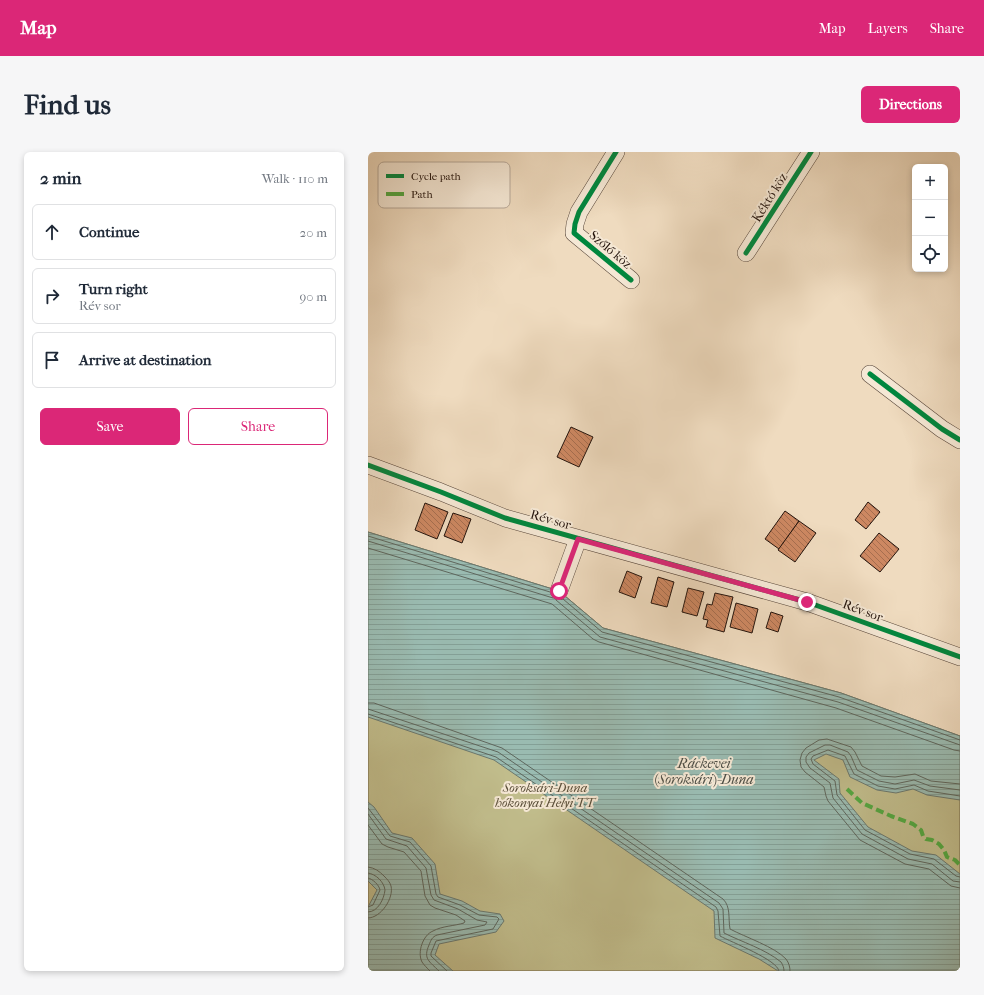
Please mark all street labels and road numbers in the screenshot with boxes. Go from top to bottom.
street label: Kéktó köz [748,170,791,225]
street label: Szőlő köz [586,227,635,272]
street label: Rév sor [529,507,573,533]
street label: Rév sor [841,596,885,625]

